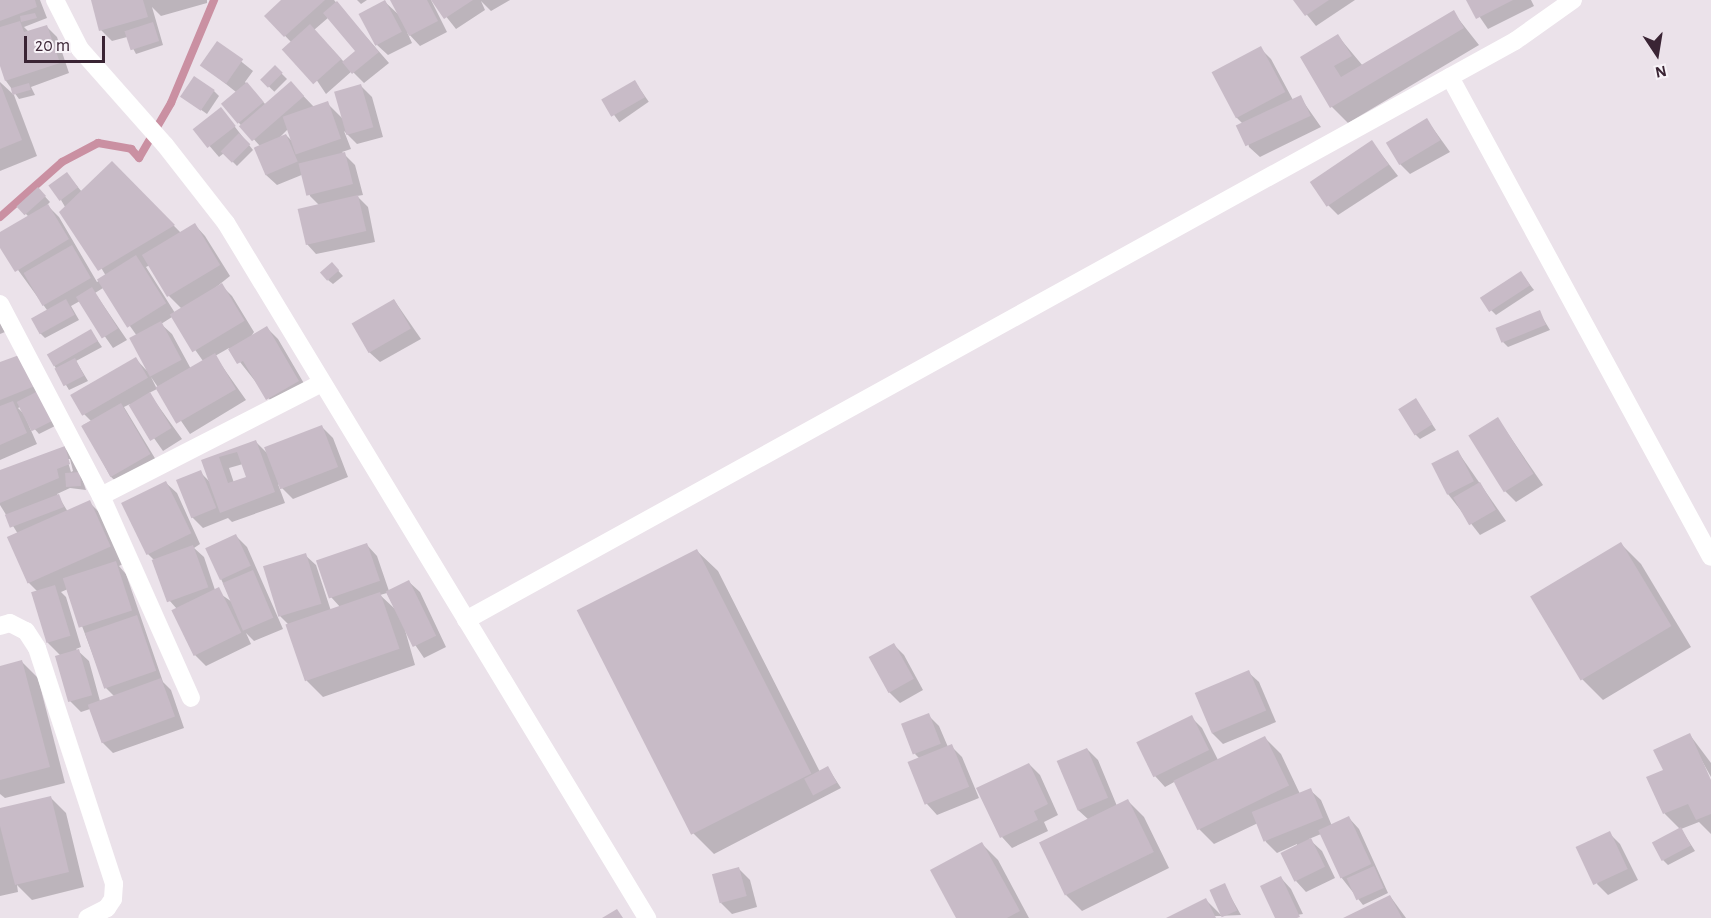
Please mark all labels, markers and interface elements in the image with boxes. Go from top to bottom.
scale bar [27,24,108,62]
north arrow [1627,24,1687,84]
text: 20 m [35,37,70,55]
text: N [1654,63,1668,81]

